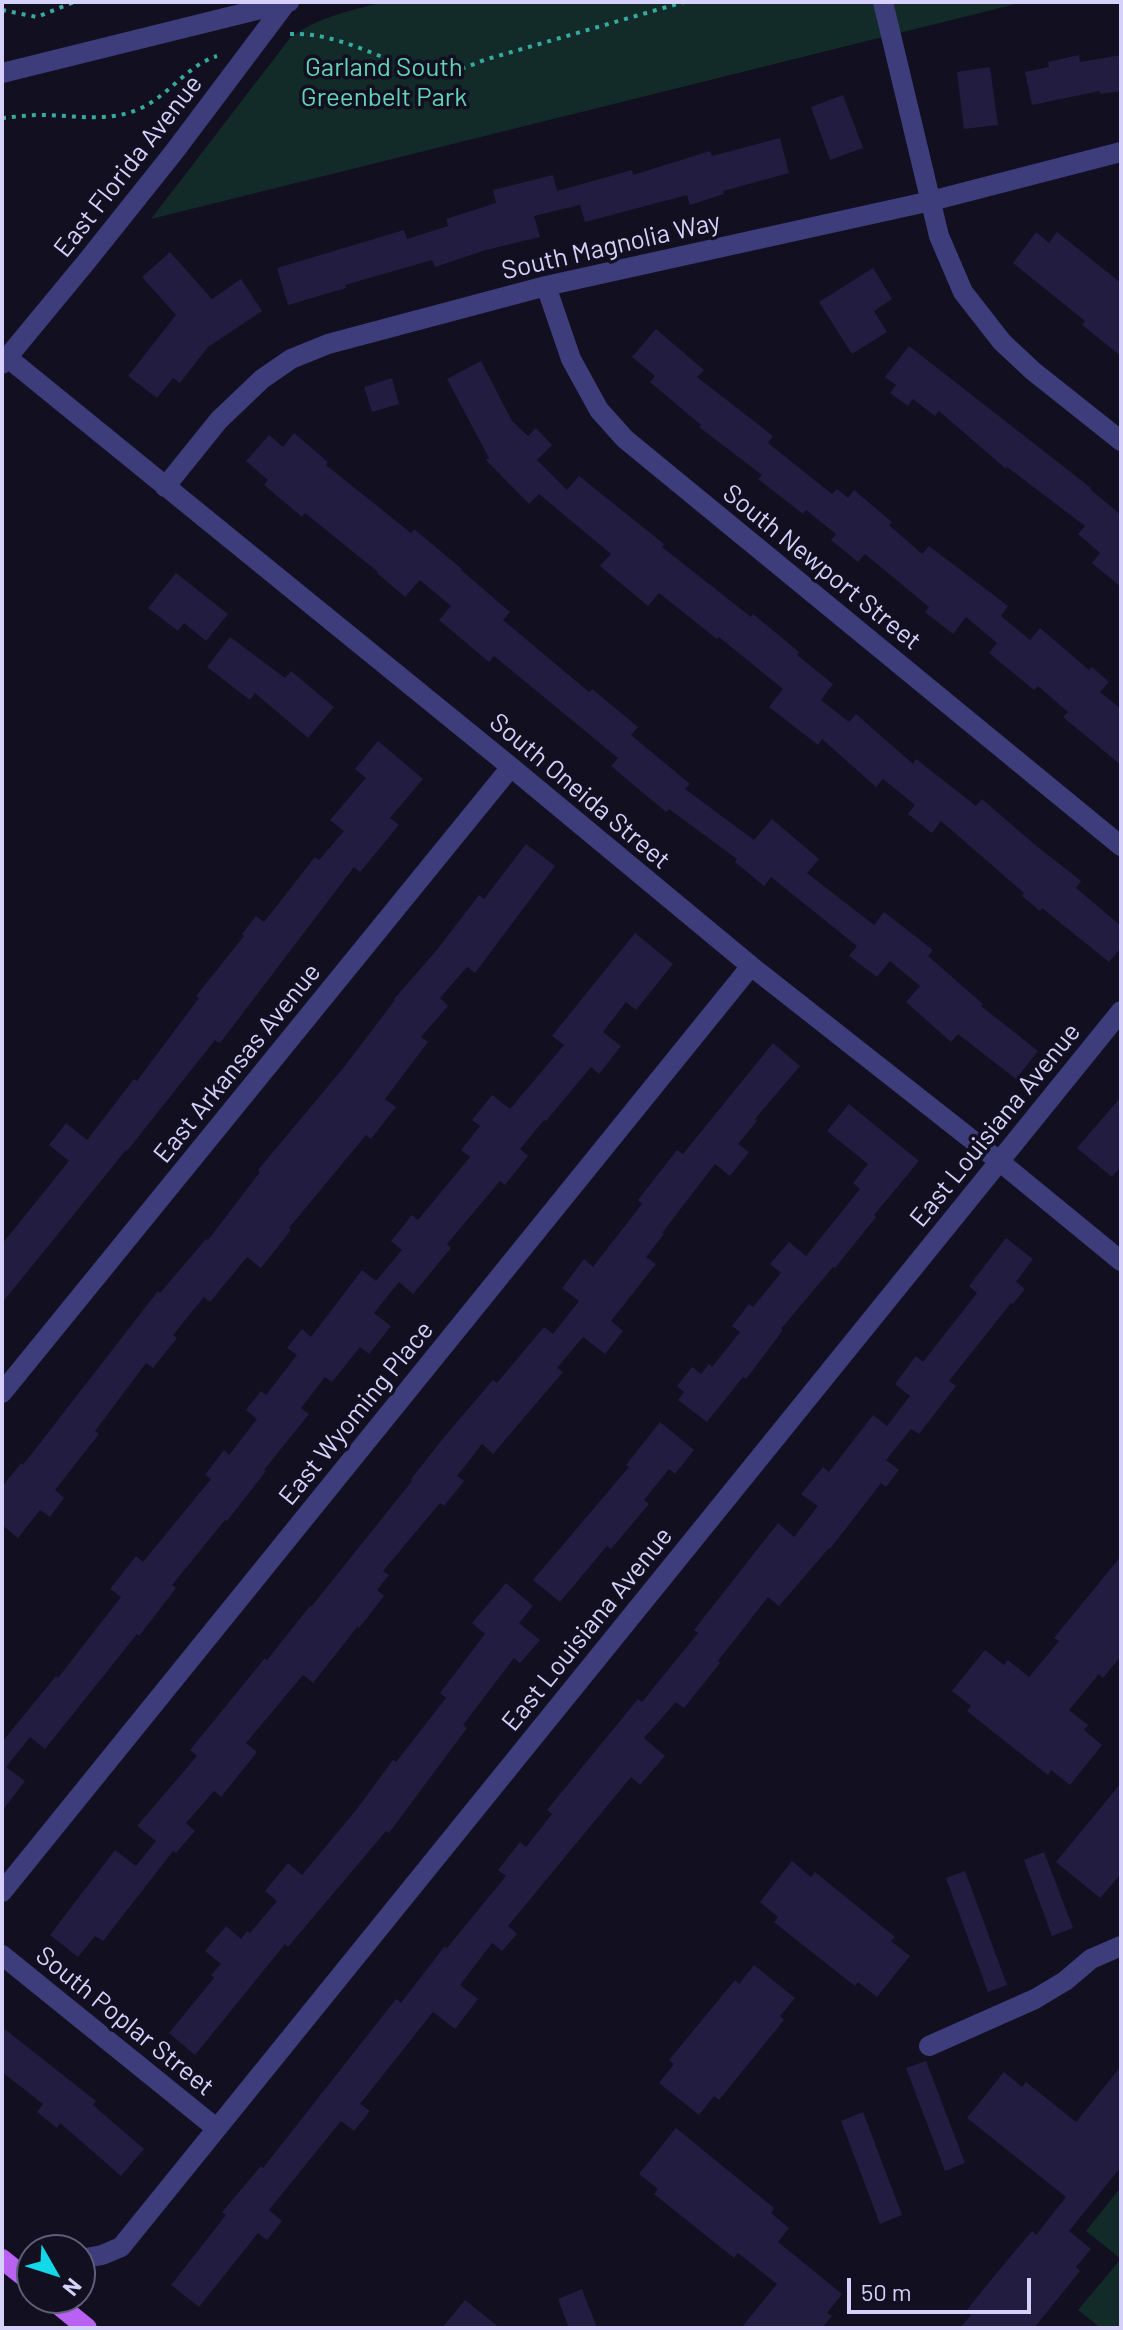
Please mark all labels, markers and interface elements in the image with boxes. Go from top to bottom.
park label: Garland South Greenbelt Park [301,51,467,112]
street label: East Florida Avenue [47,69,209,263]
street label: South Magnolia Way [499,206,723,286]
street label: South Newport Street [717,478,927,656]
street label: South Oneida Street [483,706,677,876]
street label: East Arkansas Avenue [147,957,327,1169]
street label: East Louisiana Avenue [903,1017,1087,1233]
street label: East Wyoming Place [272,1315,440,1511]
street label: East Louisiana Avenue [495,1521,679,1737]
street label: South Poplar Street [30,1940,220,2102]
north arrow [16,2234,96,2314]
scale bar [851,2262,1035,2312]
text: N [58,2274,88,2302]
text: 50 m [861,2277,912,2306]

